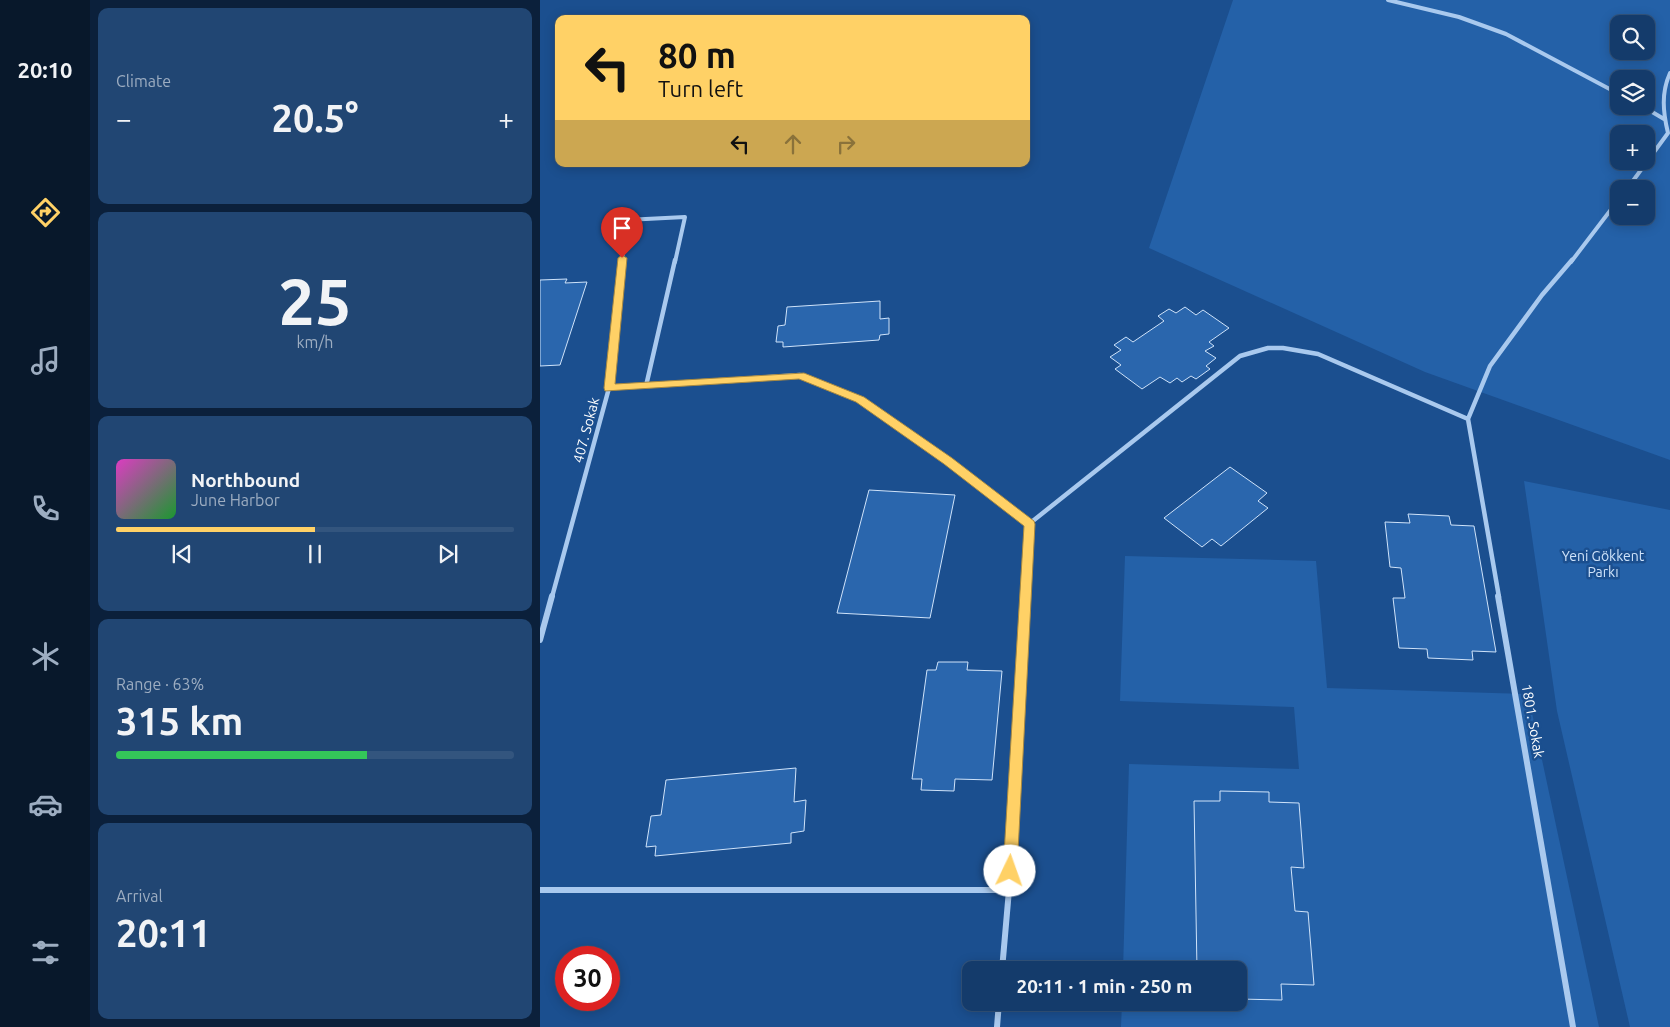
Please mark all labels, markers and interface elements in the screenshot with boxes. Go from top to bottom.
map controls [1610,15,1655,225]
button: search [1610,15,1655,60]
icon: left [575,35,640,100]
text: 80 m [658,35,736,75]
text: 20:10 [17,57,73,82]
button: layers [1610,70,1655,115]
text: Climate [116,72,171,90]
text: Turn left [658,76,743,101]
text: 20.5° [271,97,359,139]
text: − [116,103,132,134]
text: + [498,103,514,134]
button: + [1610,125,1655,170]
icon: left [726,130,754,158]
icon: ahead [779,130,807,158]
icon: right [832,130,860,158]
button: − [1610,180,1655,225]
icon: directions [28,195,63,230]
pin [601,207,643,258]
icon: arrive [608,214,636,242]
text: 25 [278,264,352,337]
text: km/h [297,333,333,351]
icon: music [28,343,63,378]
street label: 407. Sokak [570,395,602,465]
text: Northbound [191,469,300,491]
icon: phone [28,491,63,526]
text: June Harbor [191,491,280,509]
icon: previous [168,540,196,568]
icon: pause [301,540,329,568]
icon: next [434,540,462,568]
park label: Yeni Gökkent Parkı [1562,548,1645,580]
icon: climate [28,639,63,674]
text: Range · 63% [116,675,204,693]
street label: 1801. Sokak [1519,683,1547,759]
text: 315 km [116,700,243,742]
icon: car [28,787,63,822]
position arrow [983,844,1035,896]
text: Arrival [116,887,163,905]
text: 20:11 [116,912,211,954]
icon: filters [28,935,63,970]
speed limit sign: 30 [555,946,620,1011]
text: 20:11 · 1 min · 250 m [1017,975,1192,997]

